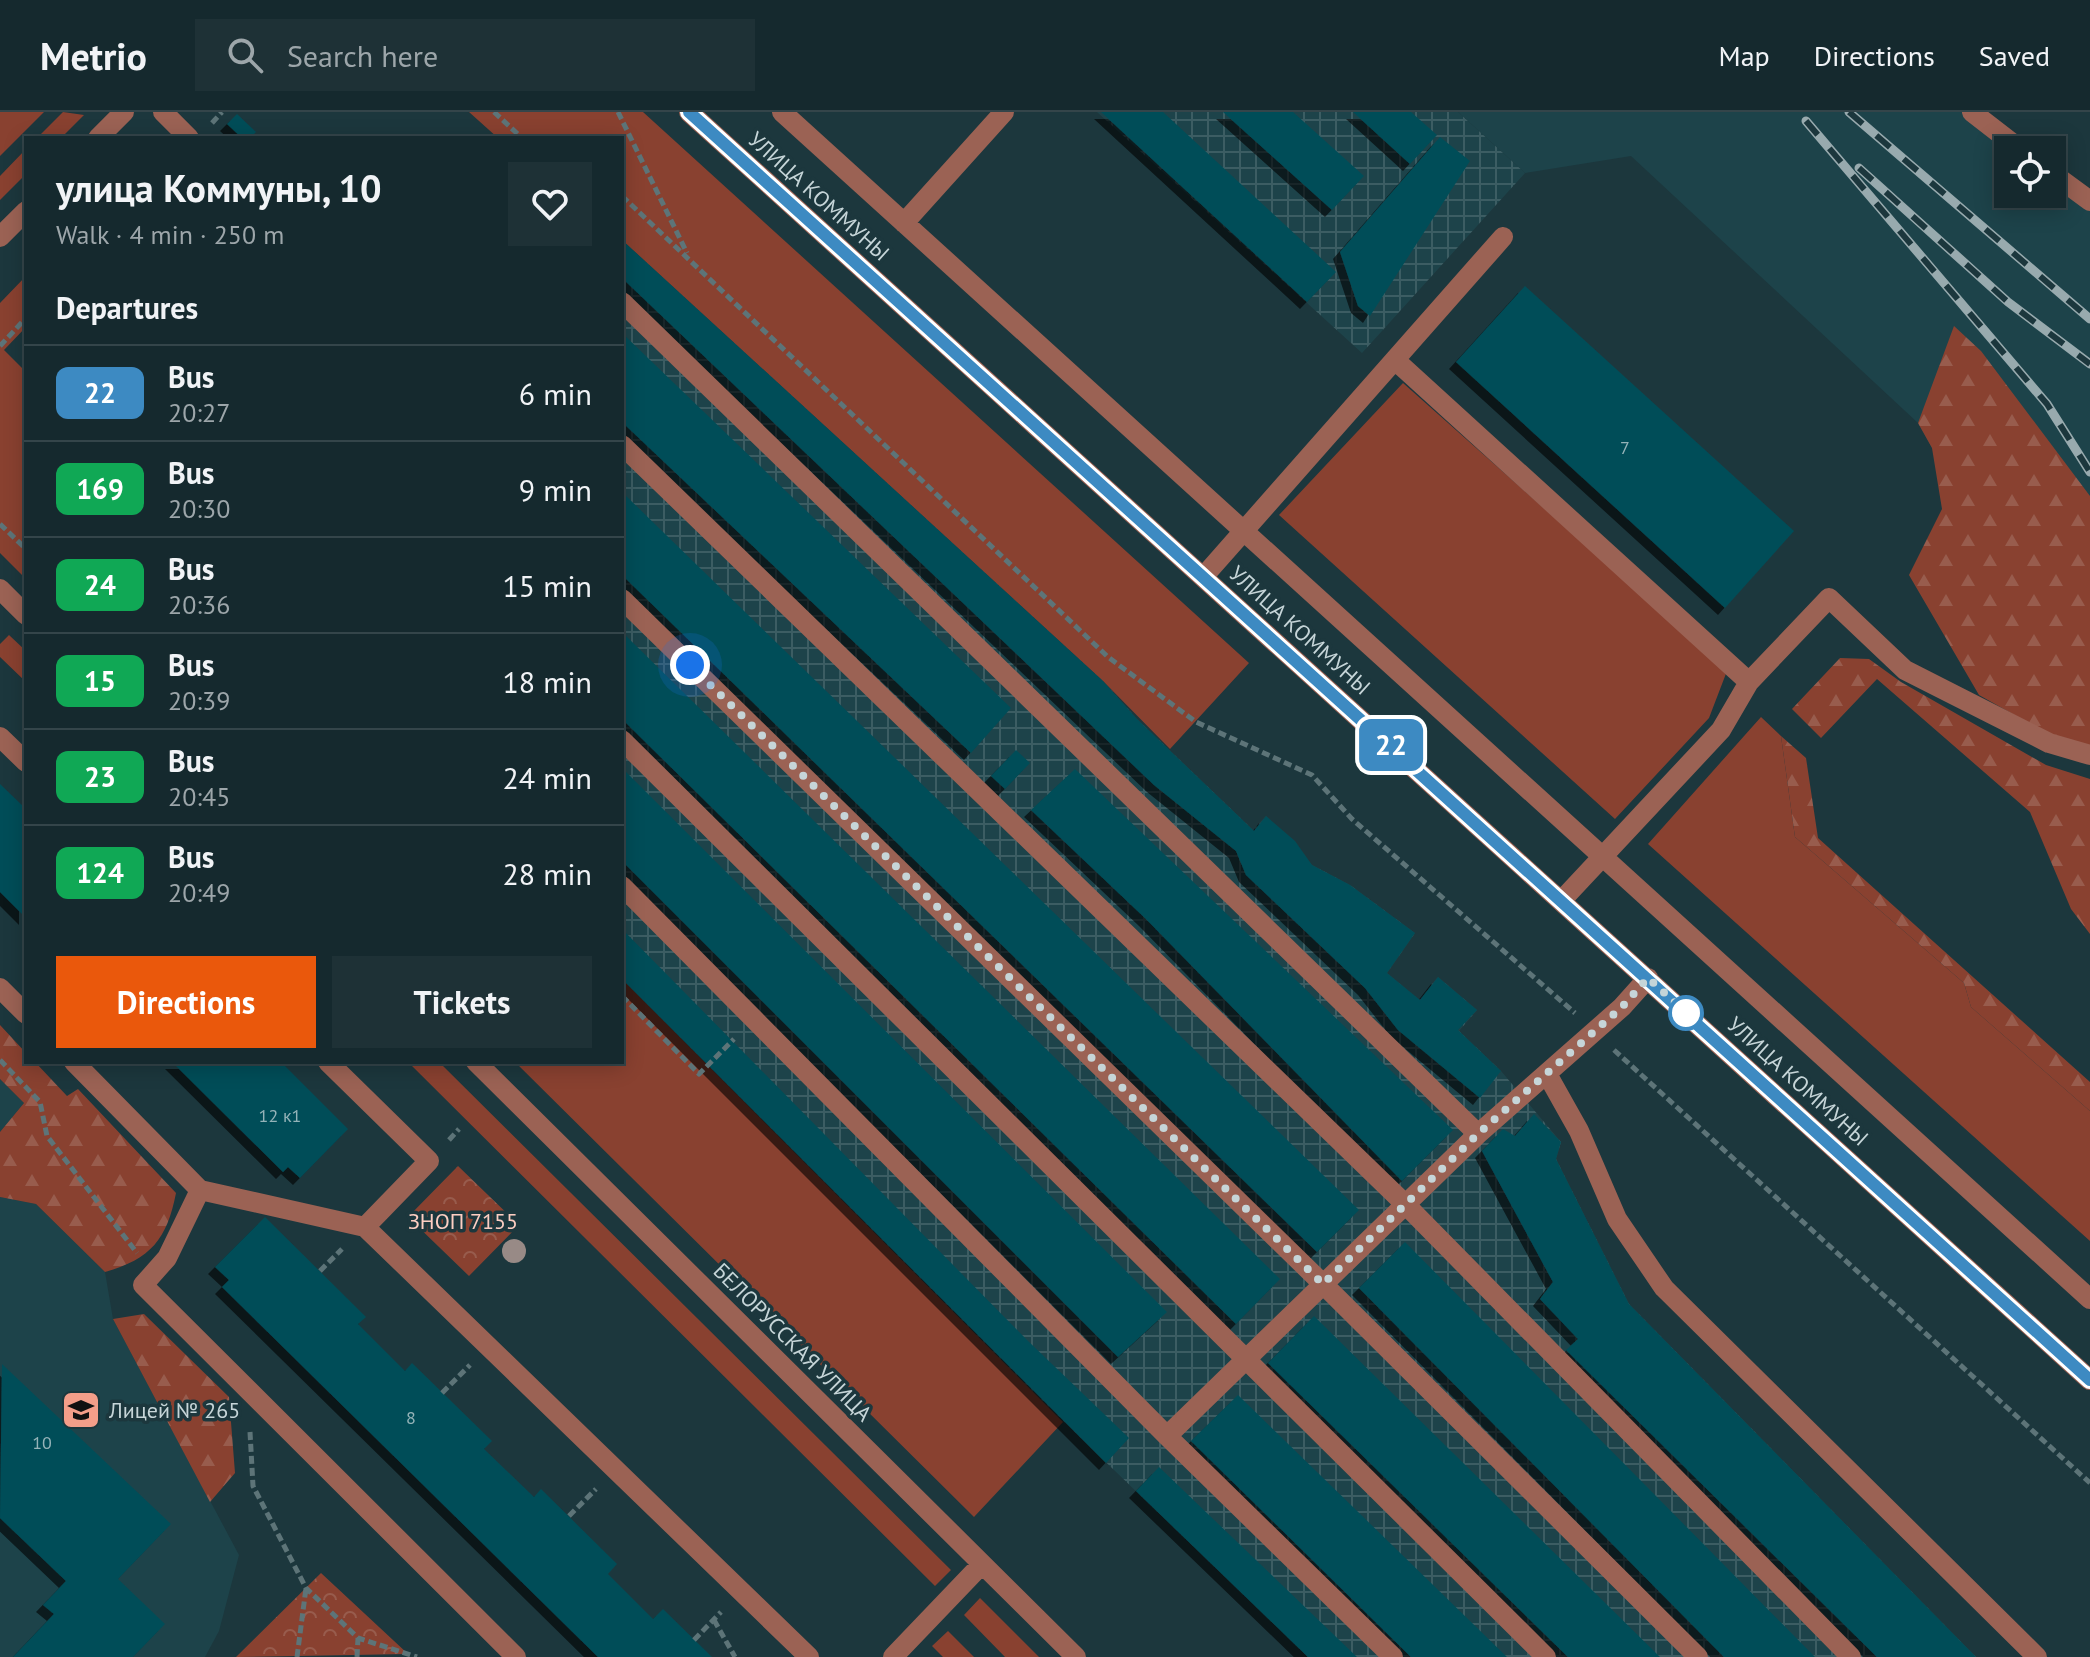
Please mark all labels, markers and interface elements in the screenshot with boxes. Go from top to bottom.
search box [195,19,755,91]
text: Metrio [40,31,147,80]
icon: search [223,33,267,77]
text: Search here [287,36,438,75]
text: Map [1719,37,1770,74]
text: Directions [1814,37,1935,74]
text: Saved [1979,37,2050,74]
street label: УЛИЦА КОММУНЫ [743,125,895,267]
map controls [1994,136,2066,208]
button: locate [1994,136,2066,208]
button: heart [508,162,592,246]
text: улица Коммуны, 10 [56,163,381,212]
text: Walk · 4 min · 250 m [56,218,284,251]
text: Departures [56,288,198,327]
text: Bus [168,357,215,396]
text: 22 [84,374,116,411]
text: 6 min [519,374,592,413]
text: 20:27 [168,396,230,429]
house number: 7 [1620,436,1630,459]
text: Bus [168,453,215,492]
text: 169 [76,470,124,507]
text: 9 min [519,470,592,509]
text: 20:30 [168,492,230,525]
text: Bus [168,549,215,588]
street label: УЛИЦА КОММУНЫ [1224,559,1376,701]
text: 24 [84,566,116,603]
text: 15 min [502,566,592,605]
text: 20:36 [168,588,230,621]
text: Bus [168,645,215,684]
your location [670,645,710,685]
text: 15 [84,662,116,699]
text: 18 min [502,662,592,701]
text: 20:39 [168,684,230,717]
line badge: 22 [1355,719,1427,771]
text: 22 [1375,726,1407,763]
text: Bus [168,741,215,780]
text: 23 [84,758,116,795]
text: 24 min [502,758,592,797]
text: 20:45 [168,780,230,813]
text: Bus [168,837,215,876]
text: 124 [76,854,124,891]
text: 28 min [502,854,592,893]
text: 20:49 [168,876,230,909]
button: Directions [56,956,316,1048]
button: Tickets [332,956,592,1048]
unlabelled marker [1669,996,1703,1030]
street label: УЛИЦА КОММУНЫ [1722,1010,1874,1152]
house number: 12 к1 [259,1104,301,1127]
park label: ЗНОП 7155 [408,1207,518,1235]
street label: БЕЛОРУССКАЯ УЛИЦА [708,1257,878,1427]
school or university icon: Лицей № 265 [60,1389,102,1431]
place label: Лицей № 265 [108,1396,240,1424]
house number: 8 [406,1406,416,1429]
house number: 10 [32,1431,52,1454]

